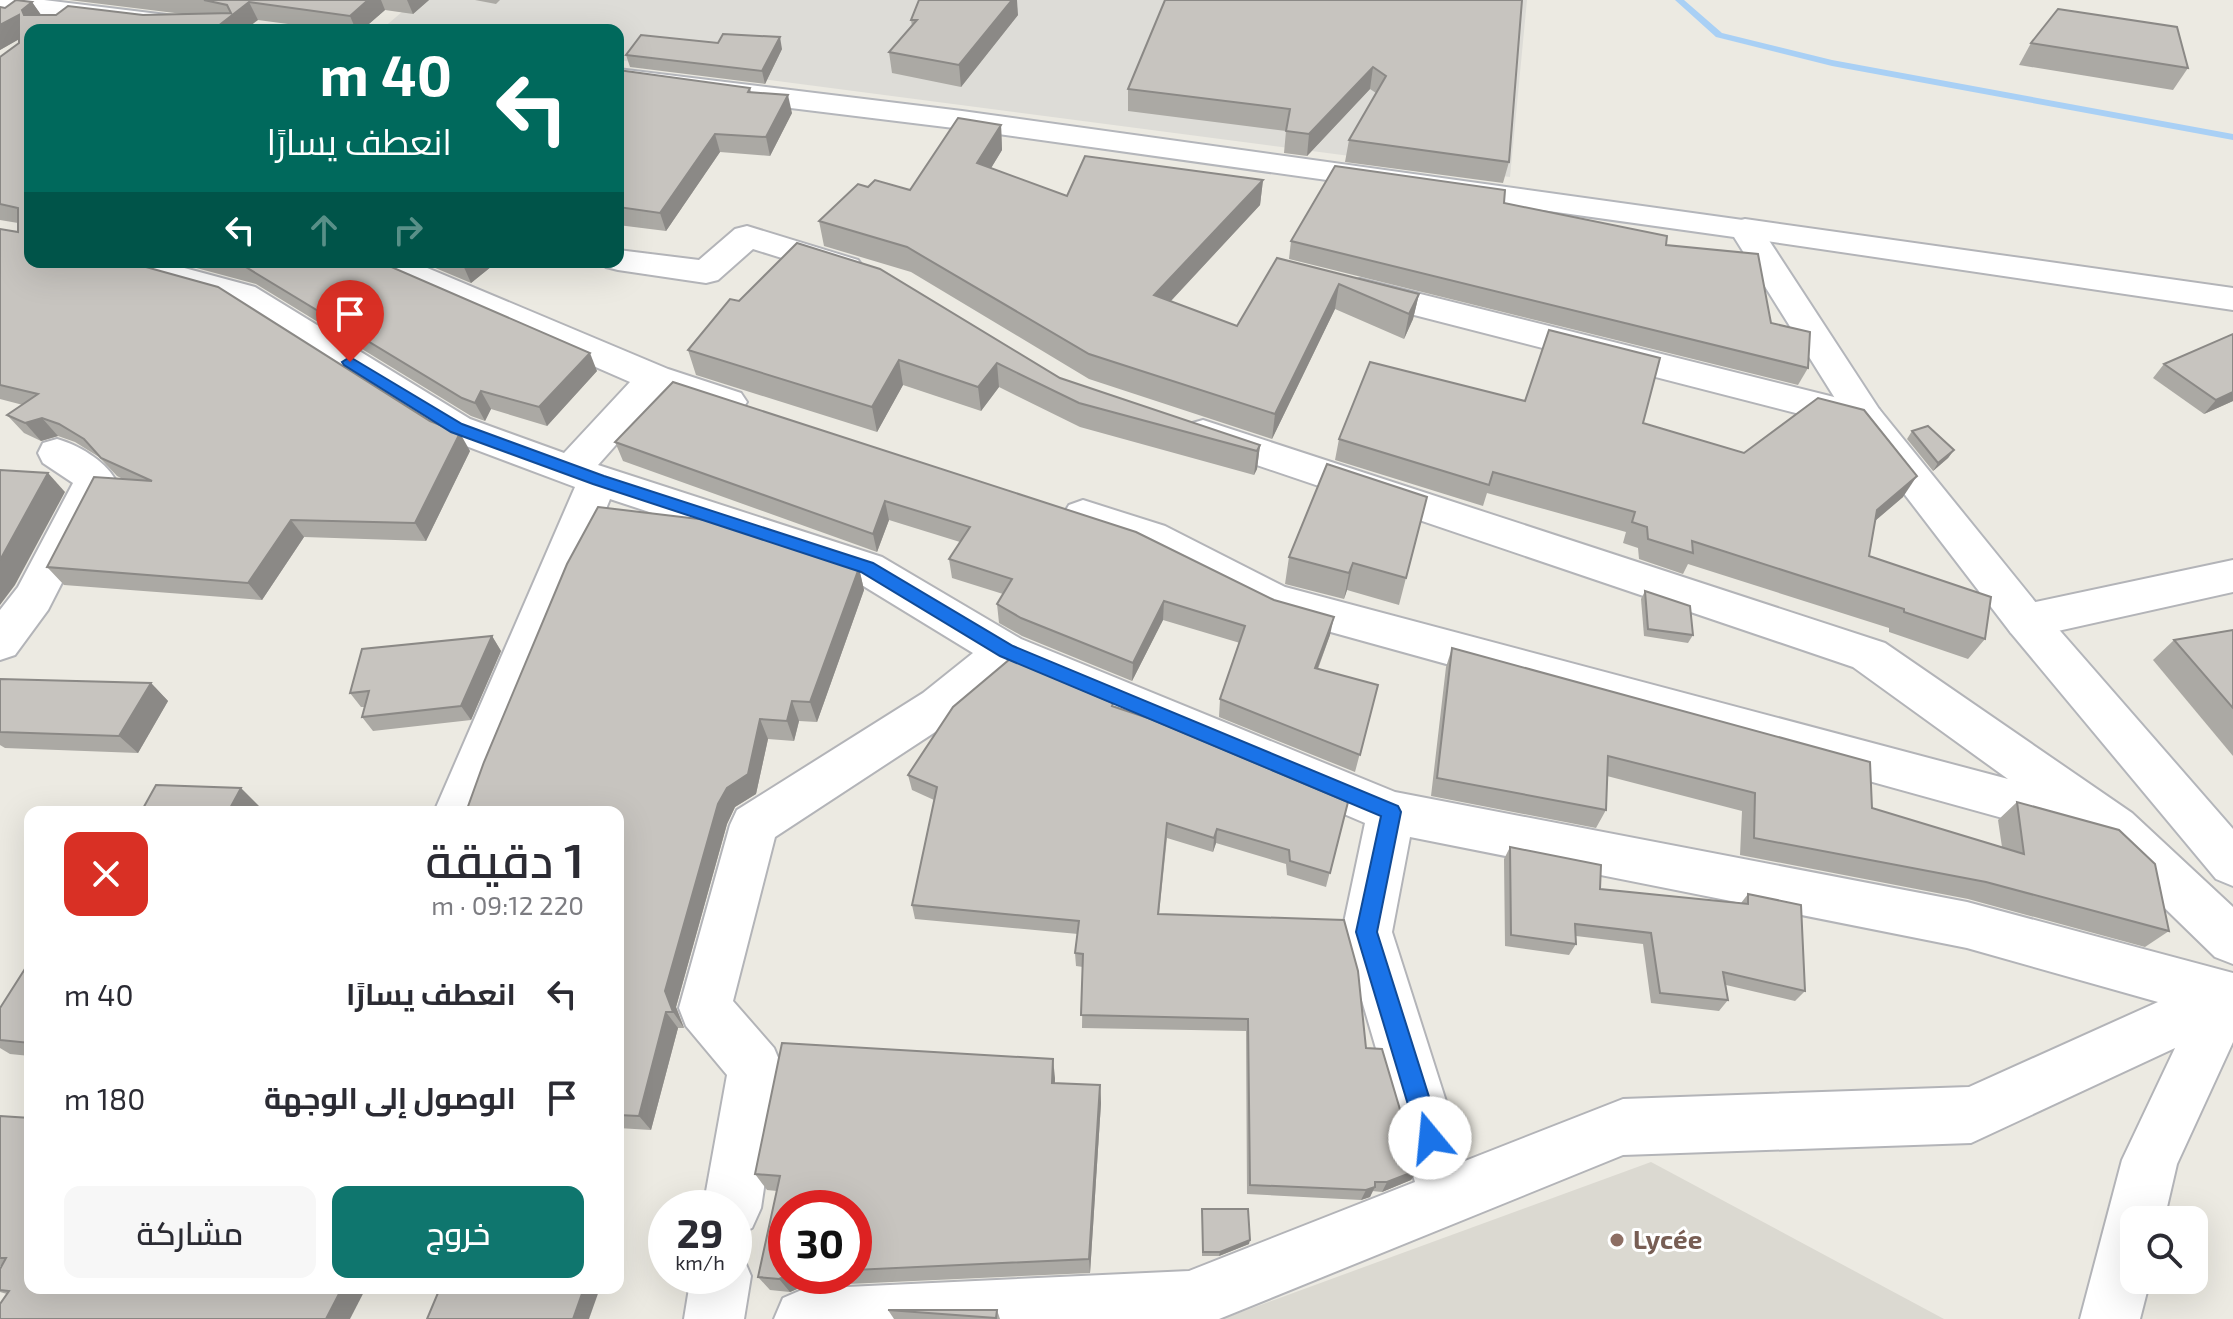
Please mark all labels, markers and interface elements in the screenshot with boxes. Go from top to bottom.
text: 40 m [320,40,452,107]
icon: left [480,56,584,160]
text: انعطف يسارًا [266,119,452,162]
icon: left [218,208,262,252]
icon: ahead [302,208,346,252]
icon: right [386,208,430,252]
pin [316,280,384,362]
icon: arrive [328,292,372,336]
text: 1 دقيقة [426,830,584,888]
button: close [64,832,148,916]
text: 220 m · 09:12 [431,889,584,920]
icon: left [540,972,584,1016]
text: انعطف يسارًا [346,975,516,1011]
text: 40 m [64,976,134,1012]
icon: arrive [540,1076,584,1120]
text: الوصول إلى الوجهة [264,1079,516,1115]
text: 180 m [64,1080,145,1116]
position arrow [1388,1096,1472,1180]
button: مشاركة [64,1186,316,1278]
button: خروج [332,1186,584,1278]
speed limit sign: 30 [768,1190,872,1294]
map controls [2120,1206,2208,1294]
button: search [2120,1206,2208,1294]
text: 29 [677,1208,723,1256]
place label: Lycée [1633,1223,1702,1255]
marker: Lycée [1608,1231,1626,1249]
text: km/h [675,1250,725,1274]

